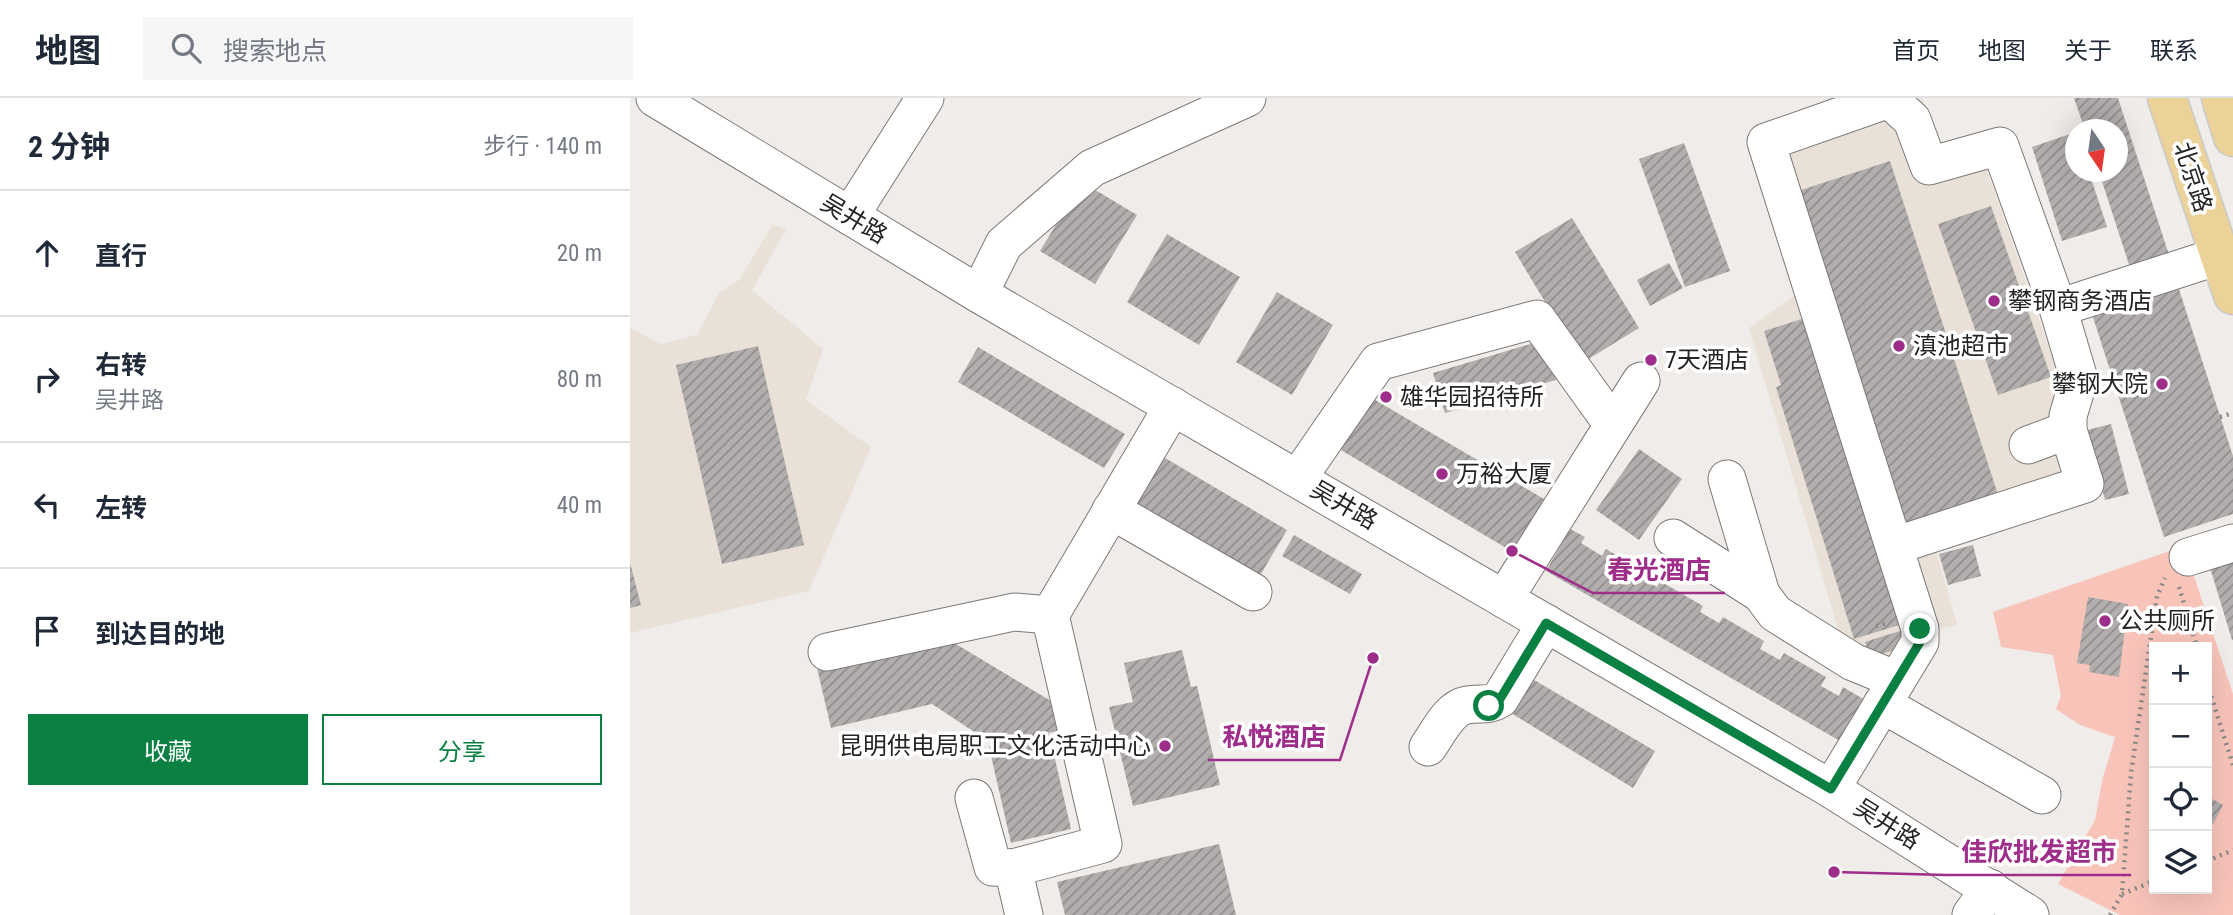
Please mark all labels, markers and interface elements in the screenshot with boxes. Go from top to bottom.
search box [143,17,633,80]
icon: search [167,29,205,67]
text: 地图 [35,31,101,70]
text: 搜索地点 [223,36,327,66]
text: 首页 [1892,37,1940,65]
text: 地图 [1978,37,2026,65]
text: 关于 [2064,37,2112,65]
text: 联系 [2150,37,2198,65]
north arrow [2065,119,2128,182]
text: 2 分钟 [28,129,110,164]
text: 步行 · 140 m [483,133,602,160]
street label: 北京路 [2169,138,2217,216]
street label: 吴井路 [816,188,892,250]
icon: ahead [28,234,66,272]
text: 20 m [557,240,602,267]
text: 直行 [95,241,147,271]
place label: 攀钢商务酒店 [2008,287,2152,315]
marker: 攀钢商务酒店 [1986,293,2002,309]
place label: 滇池超市 [1913,332,2009,360]
marker: 滇池超市 [1891,338,1907,354]
place label: 7天酒店 [1665,346,1749,374]
text: 右转 [95,350,147,380]
marker: 7天酒店 [1643,352,1659,368]
icon: right [28,360,66,398]
text: 80 m [557,366,602,393]
place label: 攀钢大院 [2052,370,2148,398]
marker: 攀钢大院 [2154,376,2170,392]
place label: 雄华园招待所 [1400,383,1544,411]
text: 吴井路 [95,387,164,414]
marker: 雄华园招待所 [1378,389,1394,405]
place label: 万裕大厦 [1456,460,1552,488]
marker: 万裕大厦 [1434,466,1450,482]
street label: 吴井路 [1306,475,1382,535]
icon: left [28,486,66,524]
text: 40 m [557,492,602,519]
text: 左转 [95,493,147,523]
callout: 春光酒店 [1593,546,1725,593]
text: 春光酒店 [1607,555,1711,585]
place label: 公共厕所 [2119,607,2215,635]
icon: arrive [28,612,66,650]
route end [1904,613,1935,644]
marker: 公共厕所 [2097,613,2113,629]
text: 到达目的地 [95,619,225,649]
map controls [2149,642,2212,894]
button: + [2149,642,2212,705]
route start [1473,690,1504,721]
button: − [2149,705,2212,768]
callout: 私悦酒店 [1208,713,1340,760]
button: 收藏 [28,714,308,785]
button: 分享 [322,714,602,785]
text: 私悦酒店 [1222,722,1326,752]
place label: 昆明供电局职工文化活动中心 [839,732,1151,760]
marker: 昆明供电局职工文化活动中心 [1157,738,1173,754]
button: locate [2149,768,2212,831]
street label: 吴井路 [1849,793,1925,855]
callout: 佳欣批发超市 [1947,828,2131,875]
button: layers [2149,831,2212,894]
text: 佳欣批发超市 [1961,837,2117,867]

